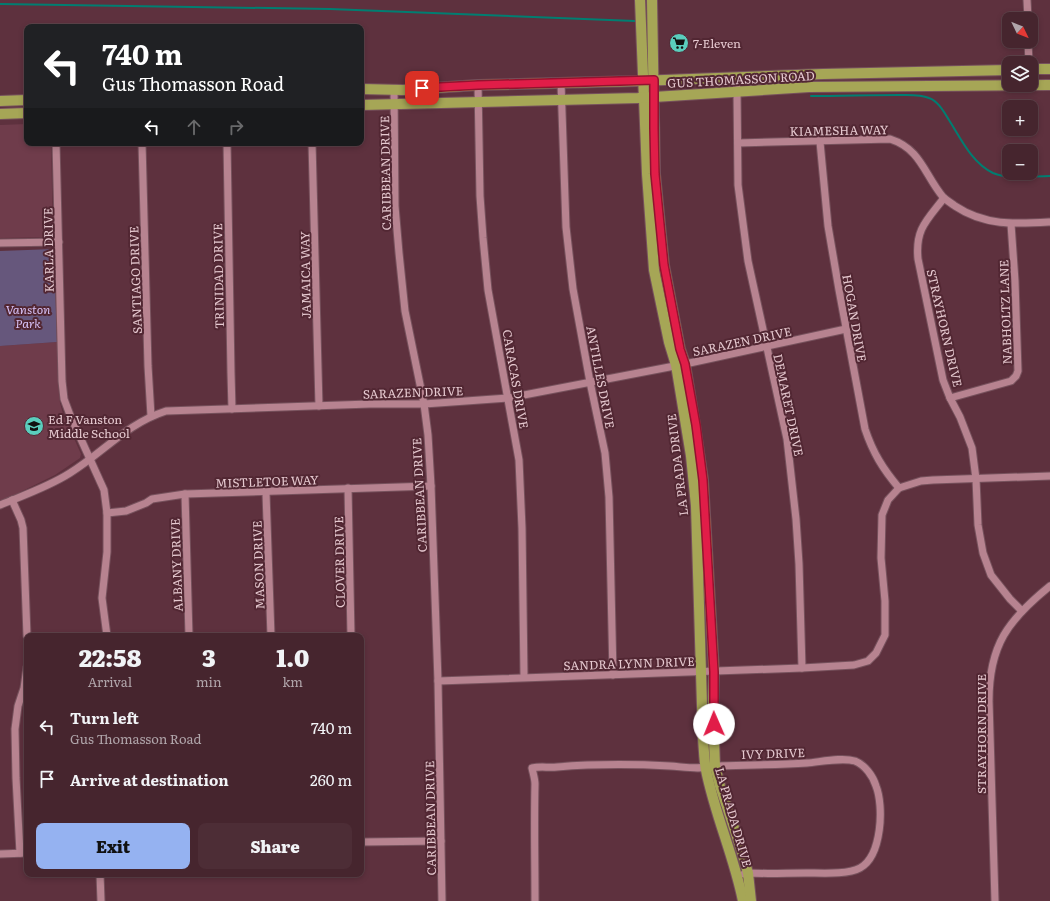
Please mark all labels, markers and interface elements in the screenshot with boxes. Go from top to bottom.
north arrow [1002,12,1038,48]
map controls [1002,12,1038,180]
text: 740 m [102,32,183,74]
supermarket icon: 7-Eleven [668,32,690,54]
place label: 7-Eleven [693,34,741,52]
icon: left [36,40,88,92]
button: layers [1002,56,1038,92]
street label: GUS THOMASSON ROAD [667,66,815,92]
text: Gus Thomasson Road [102,70,284,97]
pin [405,71,439,105]
icon: arrive [411,77,433,99]
button: + [1002,100,1038,136]
street label: CARIBBEAN DRIVE [375,115,395,230]
icon: left [141,116,163,138]
icon: ahead [183,116,205,138]
icon: right [225,116,247,138]
street label: KIAMESHA WAY [789,120,889,140]
button: − [1002,144,1038,180]
street label: KARLA DRIVE [38,207,58,293]
street label: TRINIDAD DRIVE [208,223,228,329]
street label: SANTIAGO DRIVE [124,225,146,334]
street label: JAMAICA WAY [295,231,315,319]
street label: NABHOLTZ LANE [994,259,1016,365]
street label: STRAYHORN DRIVE [923,267,967,389]
street label: HOGAN DRIVE [838,273,872,364]
park label: Vanston Park [6,300,50,332]
street label: SARAZEN DRIVE [691,322,793,360]
street label: ANTILLES DRIVE [582,324,620,430]
street label: CARACAS DRIVE [498,328,534,430]
street label: DEMARET DRIVE [769,352,809,458]
street label: SARAZEN DRIVE [362,381,464,403]
place label: Ed F Vanston Middle School [48,410,130,442]
street label: LA PRADA DRIVE [662,413,692,517]
school or university icon: Ed F Vanston Middle School [23,415,45,437]
street label: CARIBBEAN DRIVE [407,437,431,553]
street label: MISTLETOE WAY [215,470,319,492]
street label: CLOVER DRIVE [329,516,349,608]
street label: ALBANY DRIVE [165,518,187,612]
street label: MASON DRIVE [247,520,269,610]
text: 22:58 [79,639,141,674]
text: 3 [202,639,216,674]
text: 1.0 [276,639,309,674]
street label: SANDRA LYNN DRIVE [563,652,695,674]
text: Arrival [88,672,132,691]
text: min [196,672,222,691]
text: km [283,672,303,691]
street label: STRAYHORN DRIVE [972,674,990,794]
position arrow [693,703,735,745]
text: Turn left [70,706,139,729]
icon: left [36,716,58,738]
text: 740 m [311,716,352,739]
text: Gus Thomasson Road [70,729,201,748]
street label: IVY DRIVE [741,743,806,763]
street label: CARIBBEAN DRIVE [420,760,440,875]
street label: LA PRADA DRIVE [711,765,757,869]
icon: arrive [36,768,58,790]
text: Arrive at destination [70,768,229,791]
text: 260 m [310,768,352,791]
button: Exit [36,823,190,869]
button: Share [198,823,352,869]

